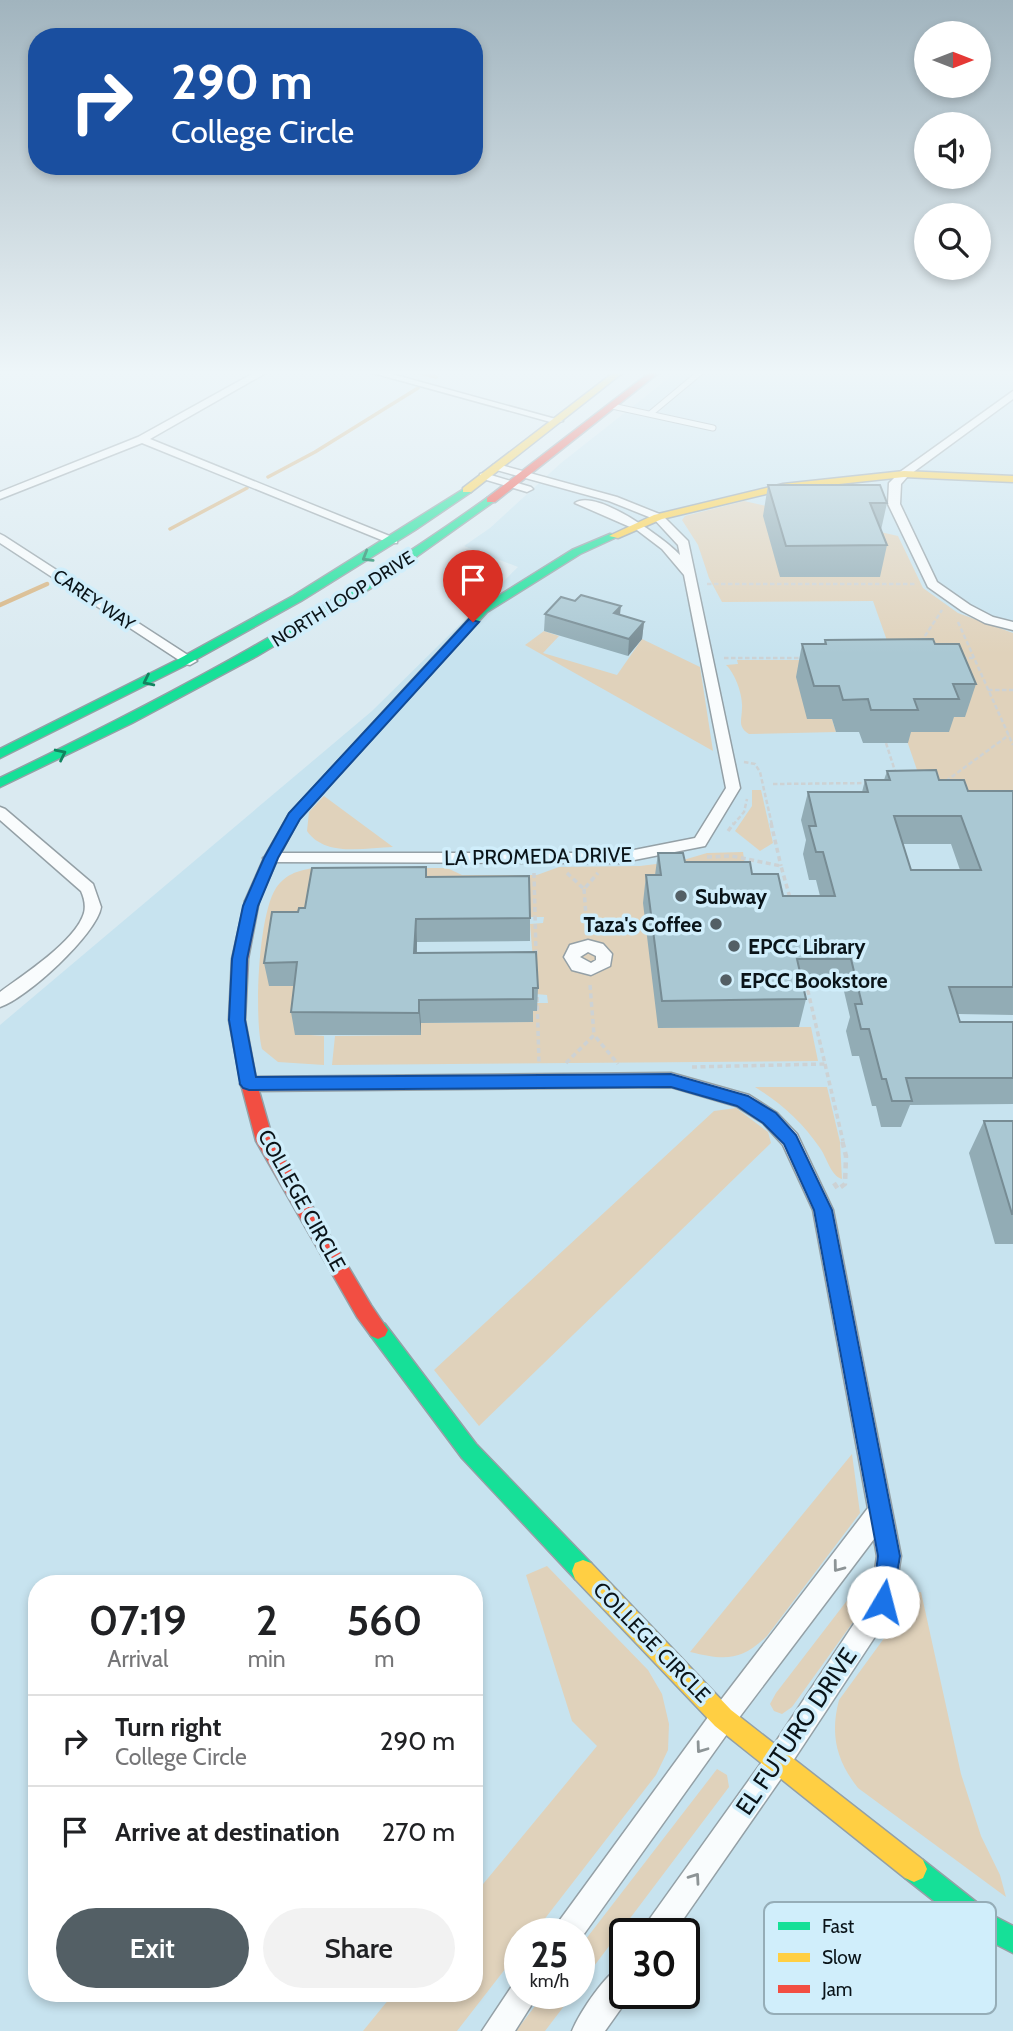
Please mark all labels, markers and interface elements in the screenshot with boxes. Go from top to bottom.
north arrow [914,21,990,98]
map controls [914,21,991,280]
text: 290 m [171,52,313,111]
icon: right [56,56,147,147]
text: College Circle [171,112,354,151]
button: sound [914,112,991,189]
button: search [914,203,991,280]
street label: NORTH LOOP DRIVE [268,546,418,652]
one-way arrow [361,548,374,561]
pin [443,550,503,622]
icon: arrive [454,561,492,599]
street label: CAREY WAY [49,565,140,636]
one-way arrow [143,673,155,687]
one-way arrow [54,748,66,762]
street label: LA PROMEDA DRIVE [444,842,632,870]
place label: Subway [695,884,768,909]
marker: Subway [673,888,689,904]
place label: Taza's Coffee [584,912,702,937]
marker: Taza's Coffee [708,916,724,932]
place label: EPCC Library [748,934,866,959]
marker: EPCC Library [726,938,742,954]
place label: EPCC Bookstore [740,968,888,993]
marker: EPCC Bookstore [718,972,734,988]
street label: COLLEGE CIRCLE [253,1125,351,1275]
one-way arrow [834,1559,847,1571]
position arrow [846,1565,920,1639]
street label: COLLEGE CIRCLE [588,1577,716,1707]
text: 07:19 [89,1594,187,1646]
text: 2 [256,1594,278,1646]
text: 560 [346,1594,422,1646]
street label: EL FUTURO DRIVE [729,1642,863,1820]
text: Arrival [107,1645,169,1673]
text: min [248,1645,286,1673]
text: m [374,1645,394,1673]
text: Turn right [115,1711,221,1743]
icon: right [56,1722,94,1760]
text: 290 m [380,1725,455,1757]
one-way arrow [697,1740,710,1753]
text: College Circle [115,1743,247,1771]
icon: arrive [56,1813,94,1851]
text: Arrive at destination [115,1816,340,1848]
text: 270 m [382,1816,455,1848]
one-way arrow [687,1873,699,1886]
legend [764,1902,996,2014]
button: Exit [56,1908,249,1988]
button: Share [263,1908,455,1988]
text: Fast [822,1915,855,1938]
speed limit sign: 30 [609,1918,700,2009]
text: 25 [531,1933,568,1976]
text: Slow [822,1946,862,1969]
text: km/h [530,1970,569,1992]
text: Jam [821,1978,852,2001]

